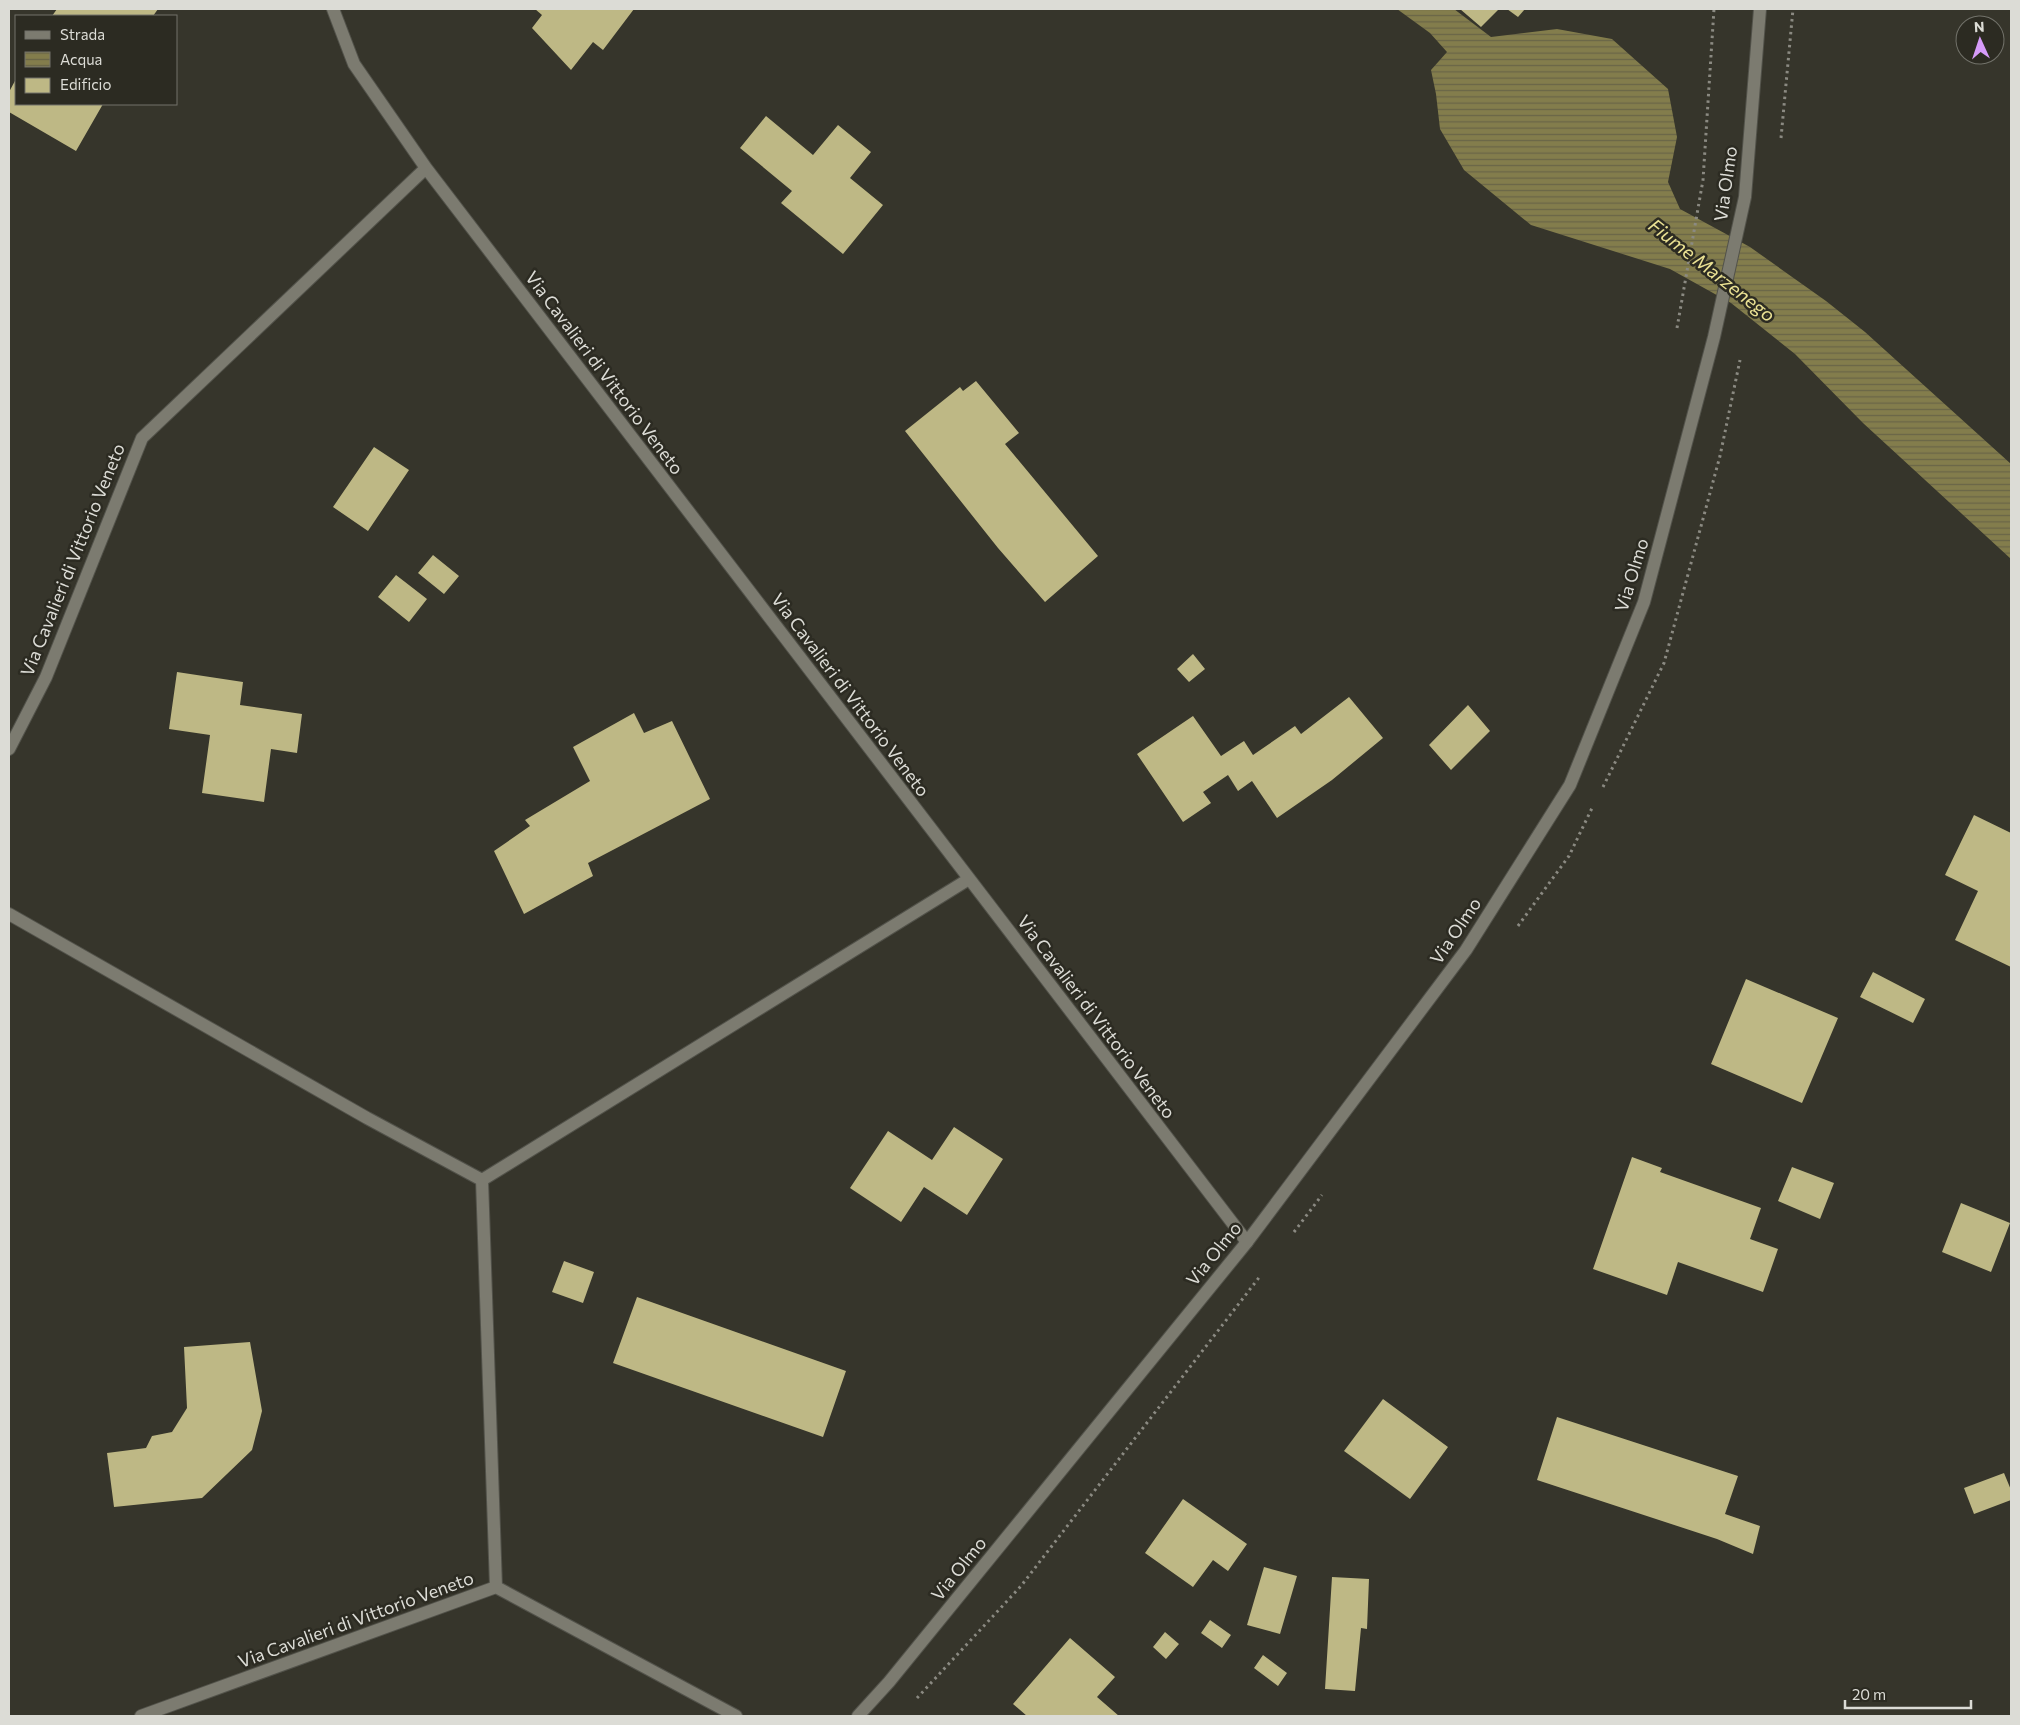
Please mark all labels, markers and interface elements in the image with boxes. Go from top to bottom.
legend [15,15,178,105]
north arrow [1955,15,2005,65]
text: N [1974,18,1985,35]
text: Strada [60,25,105,43]
text: Acqua [60,50,102,68]
text: Edificio [60,75,111,93]
street label: Via Olmo [1709,145,1741,223]
water label: Fiume Marzenego [1645,213,1780,326]
street label: Via Cavalieri di Vittorio Veneto [521,266,688,478]
street label: Via Cavalieri di Vittorio Veneto [15,440,129,679]
street label: Via Olmo [1609,535,1653,614]
street label: Via Cavalieri di Vittorio Veneto [767,588,934,800]
street label: Via Olmo [1425,893,1485,968]
street label: Via Cavalieri di Vittorio Veneto [1013,910,1180,1122]
street label: Via Olmo [1181,1217,1246,1290]
street label: Via Olmo [926,1532,991,1605]
street label: Via Cavalieri di Vittorio Veneto [235,1566,476,1672]
scale bar [1845,1678,1971,1710]
text: 20 m [1852,1685,1886,1703]

